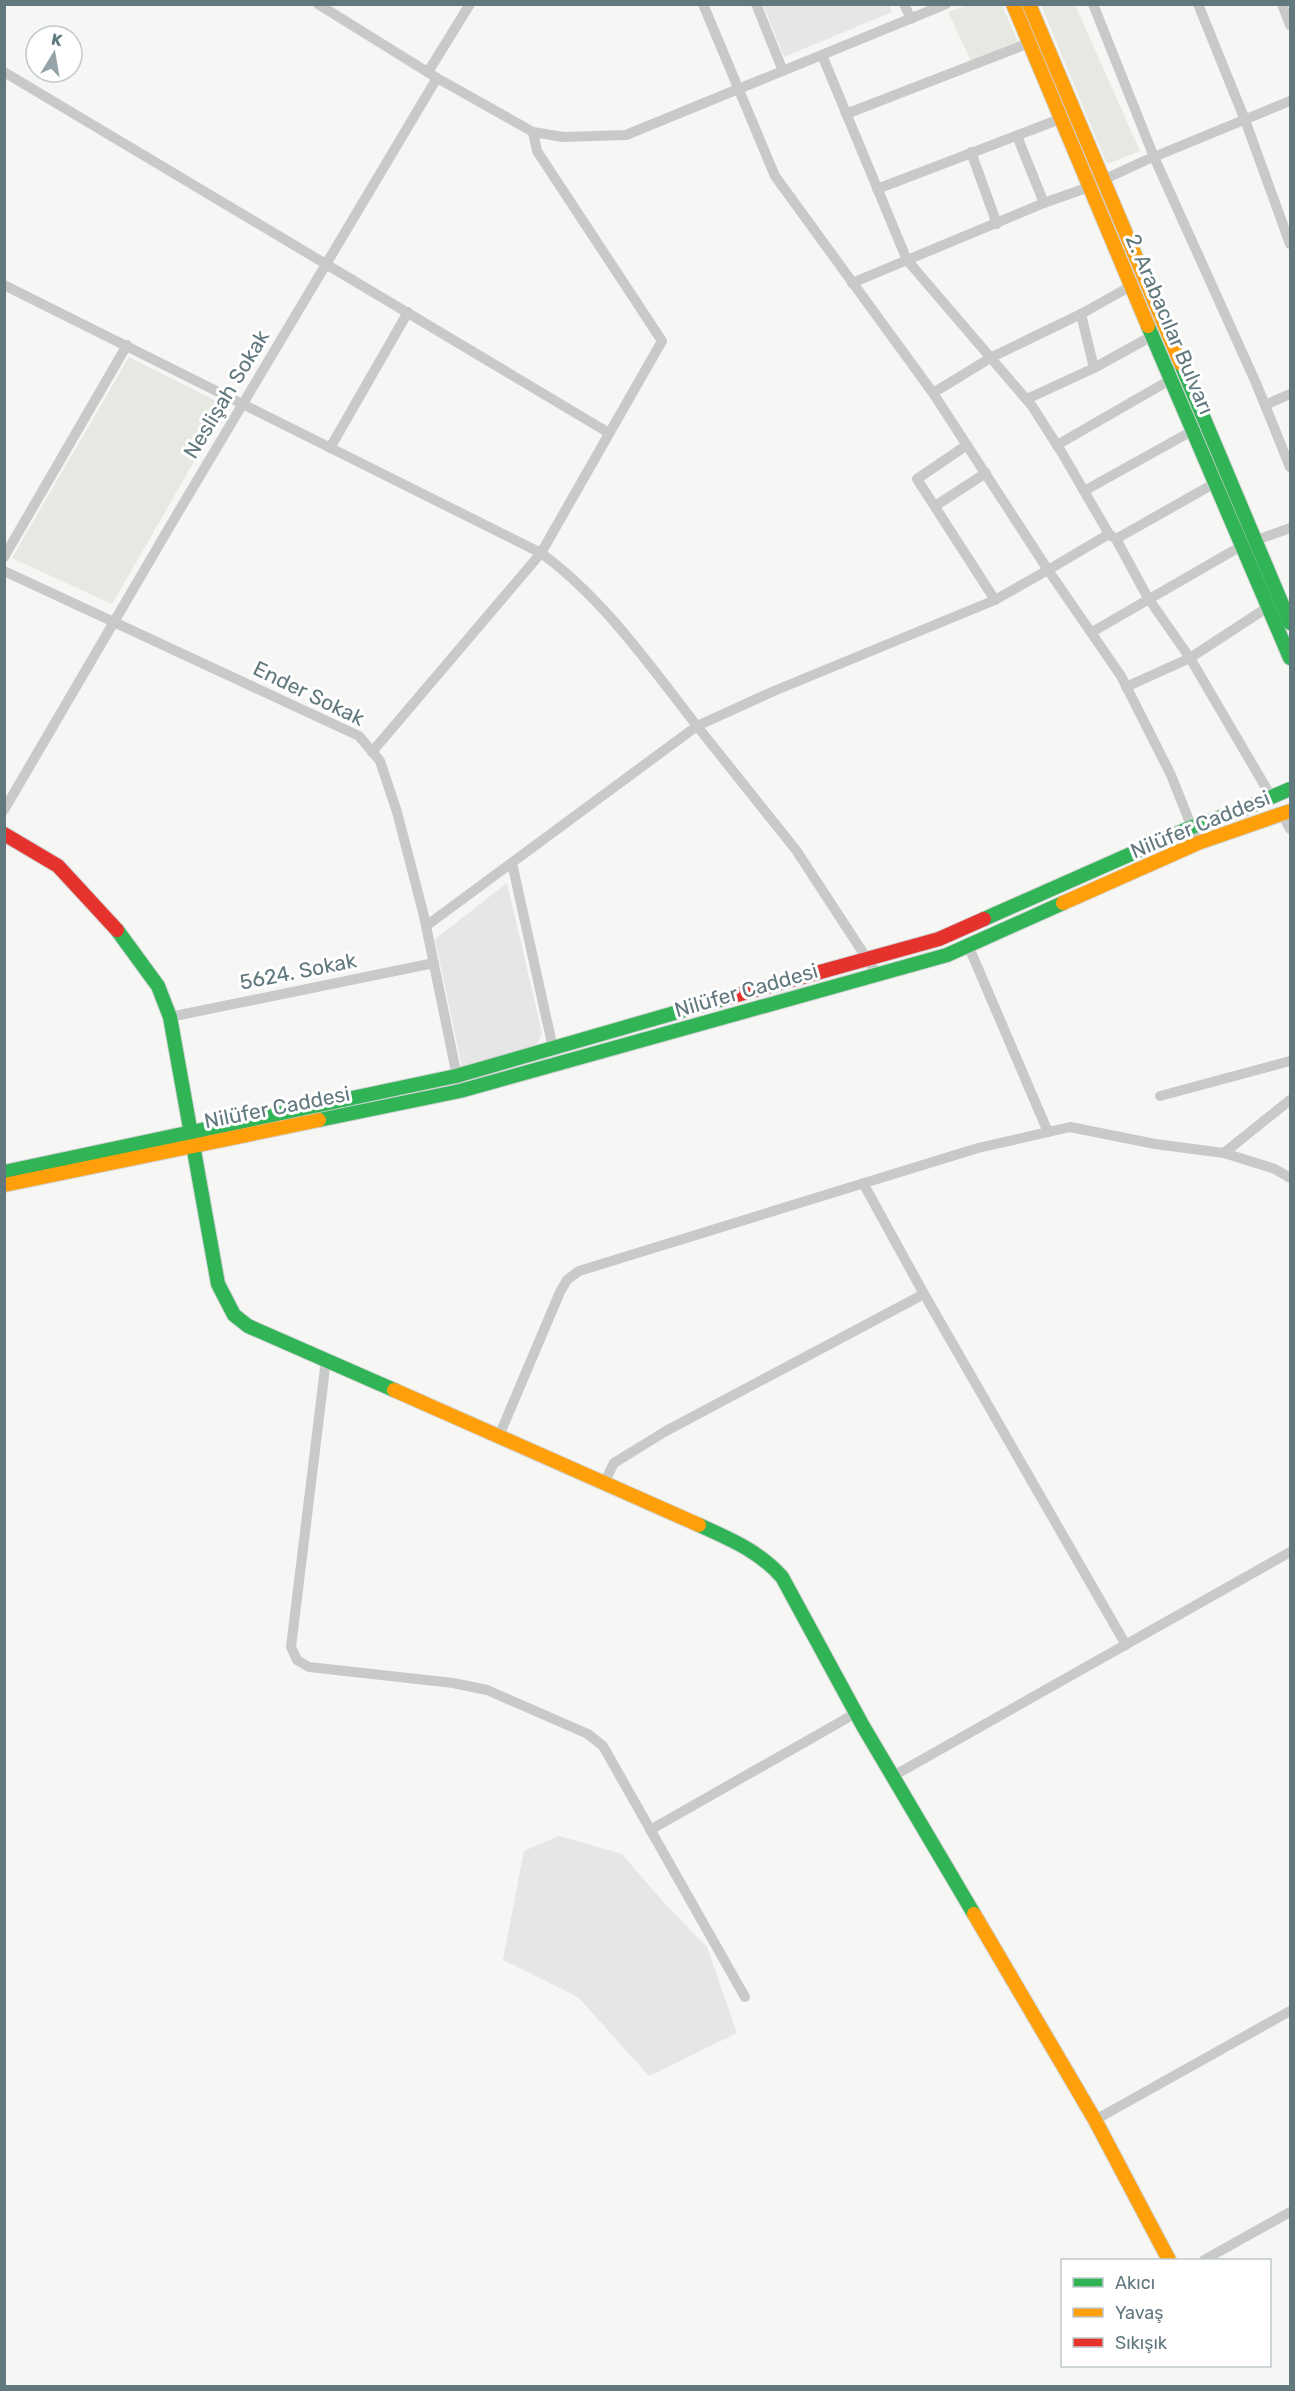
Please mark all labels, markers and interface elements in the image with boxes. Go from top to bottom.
north arrow [24,24,84,84]
text: K [50,29,64,50]
street label: 2. Arabacılar Bulvarı [1121,230,1219,418]
street label: Neslişah Sokak [178,325,274,463]
street label: Ender Sokak [249,655,369,731]
street label: Nilüfer Caddesi [1127,785,1273,863]
street label: 5624. Sokak [237,947,359,995]
street label: Nilüfer Caddesi [671,958,821,1022]
street label: Nilüfer Caddesi [202,1081,352,1133]
legend [1061,2259,1271,2367]
text: Akıcı [1115,2272,1155,2294]
text: Yavaş [1115,2302,1163,2324]
text: Sıkışık [1115,2332,1168,2354]

